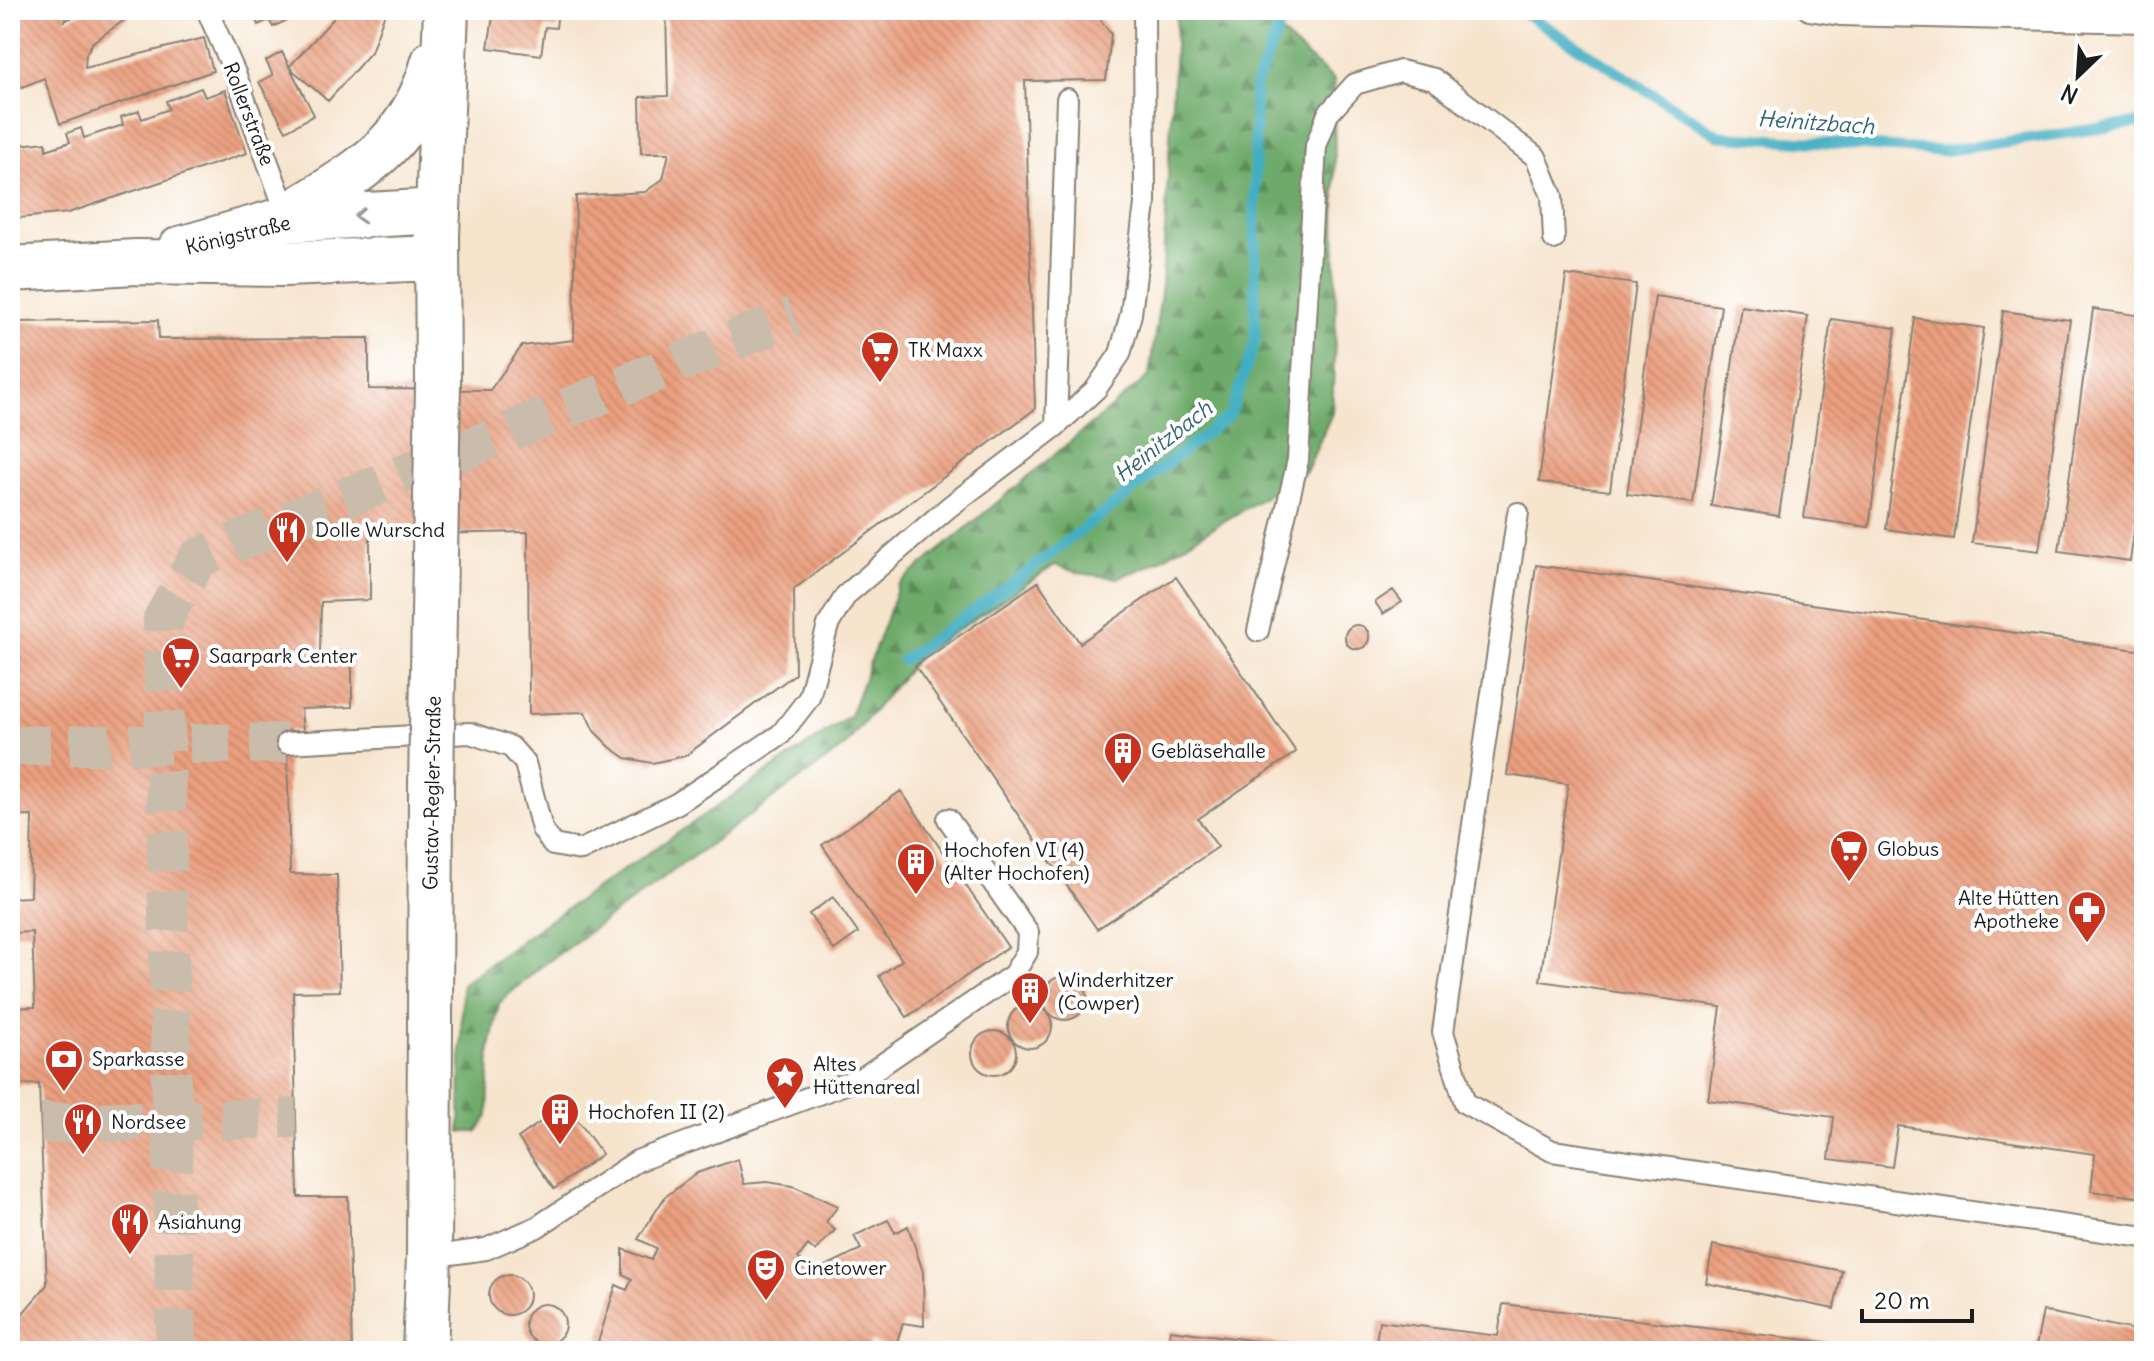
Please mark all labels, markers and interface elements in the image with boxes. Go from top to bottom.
north arrow [2038,36,2118,116]
street label: Rollerstraße [218,59,281,169]
text: N [2057,78,2082,110]
water label: Heinitzbach [1757,104,1876,140]
one-way arrow [353,207,366,224]
street label: Königstraße [183,209,293,260]
supermarket icon: TK Maxx [859,329,901,384]
place label: TK Maxx [908,337,983,362]
water label: Heinitzbach [1108,393,1219,488]
restaurant icon: Dolle Wurschd [266,509,308,564]
place label: Dolle Wurschd [315,517,445,542]
supermarket icon: Saarpark Center [160,635,202,690]
place label: Saarpark Center [209,643,357,668]
street label: Gustav-Regler-Straße [417,696,446,890]
building icon: Gebläsehalle [1102,730,1144,785]
place label: Gebläsehalle [1151,738,1266,763]
supermarket icon: Globus [1828,828,1870,883]
place label: Globus [1877,836,1939,861]
place label: Hochofen VI (4) (Alter Hochofen) [944,837,1090,885]
building icon: Hochofen VI (4) (Alter Hochofen) [895,841,937,896]
place label: Alte Hütten Apotheke [1958,885,2059,933]
pharmacy icon: Alte Hütten Apotheke [2066,889,2108,944]
place label: Winderhitzer (Cowper) [1058,967,1174,1015]
building icon: Winderhitzer (Cowper) [1009,970,1051,1025]
bank icon: Sparkasse [43,1038,85,1093]
place label: Sparkasse [92,1046,185,1071]
place label: Altes Hüttenareal [813,1051,920,1099]
place icon: Altes Hüttenareal [764,1055,806,1110]
building icon: Hochofen II (2) [539,1091,581,1146]
place label: Hochofen II (2) [588,1099,725,1124]
restaurant icon: Nordsee [62,1101,104,1156]
place label: Nordsee [111,1109,186,1134]
restaurant icon: Asiahung [109,1201,151,1256]
place label: Asiahung [158,1209,242,1234]
theatre icon: Cinetower [745,1247,787,1302]
place label: Cinetower [794,1255,887,1280]
scale bar [1862,1273,1972,1323]
text: 20 m [1874,1285,1930,1315]

